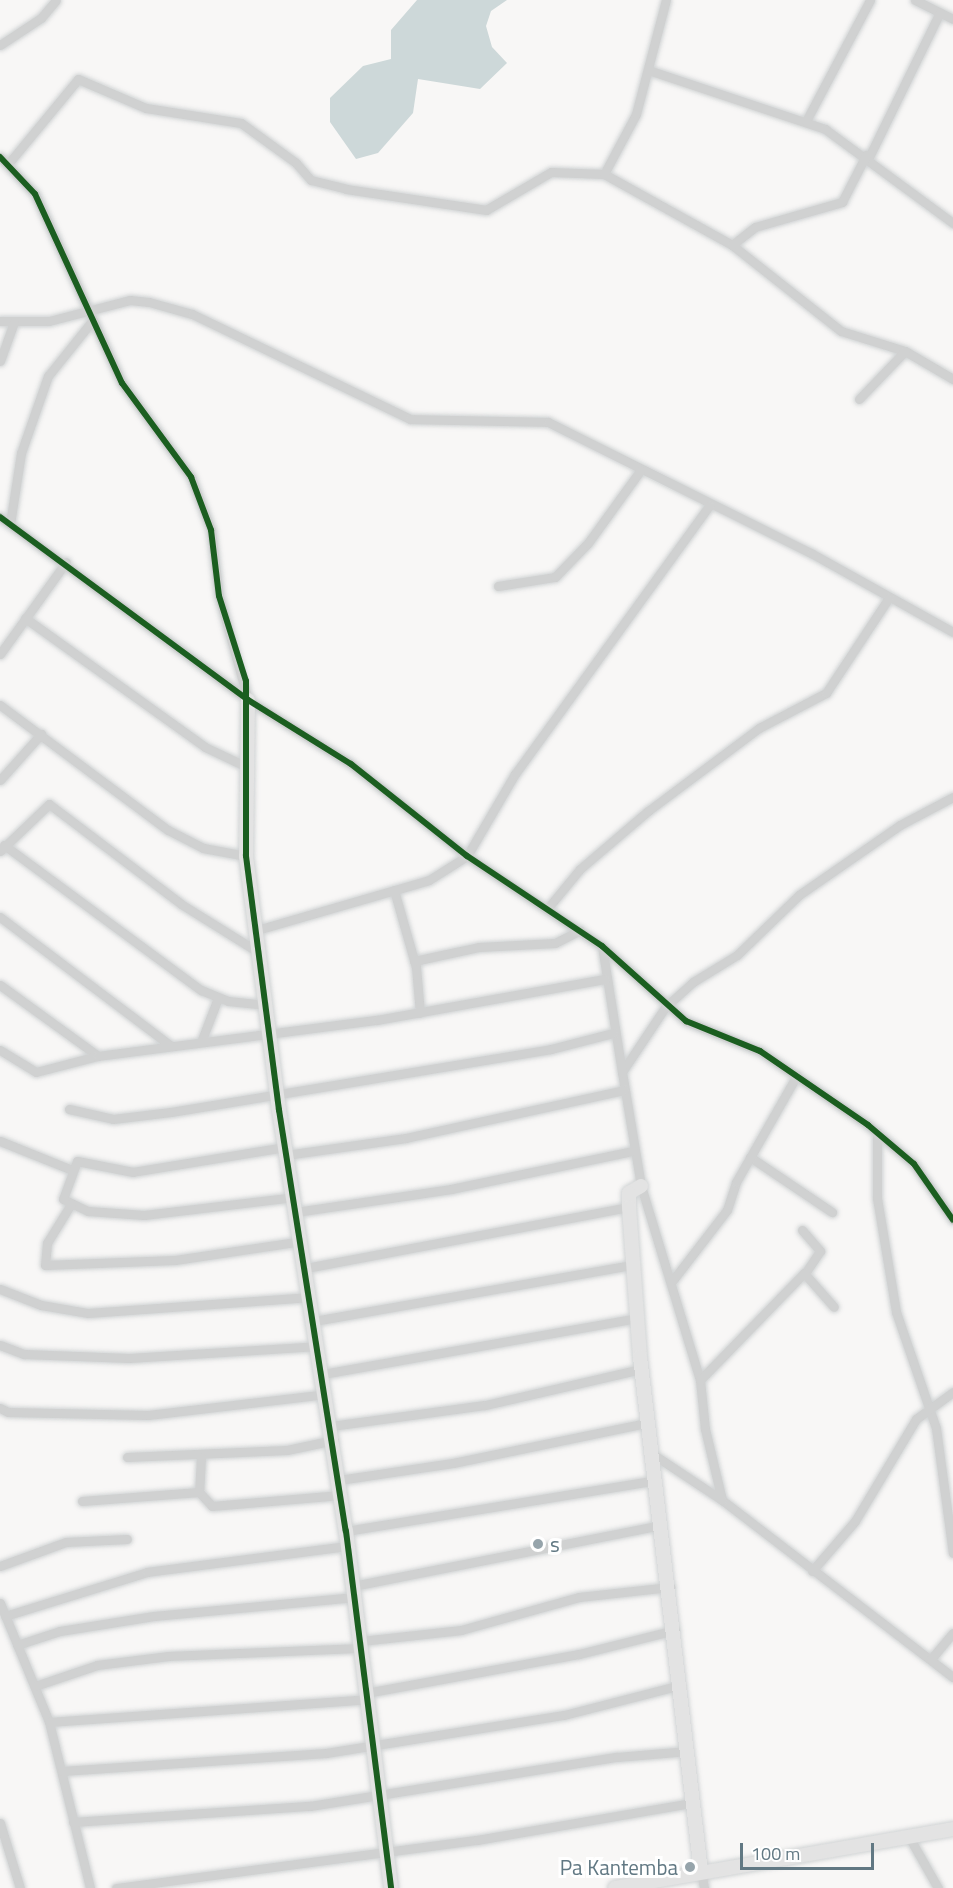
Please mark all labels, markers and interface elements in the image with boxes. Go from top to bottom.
place label: s [550,1531,560,1557]
marker: s [531,1537,545,1551]
scale bar [743,1831,876,1869]
text: 100 m [751,1840,800,1867]
place label: Pa Kantemba [560,1854,678,1880]
marker: Pa Kantemba [683,1860,697,1874]

